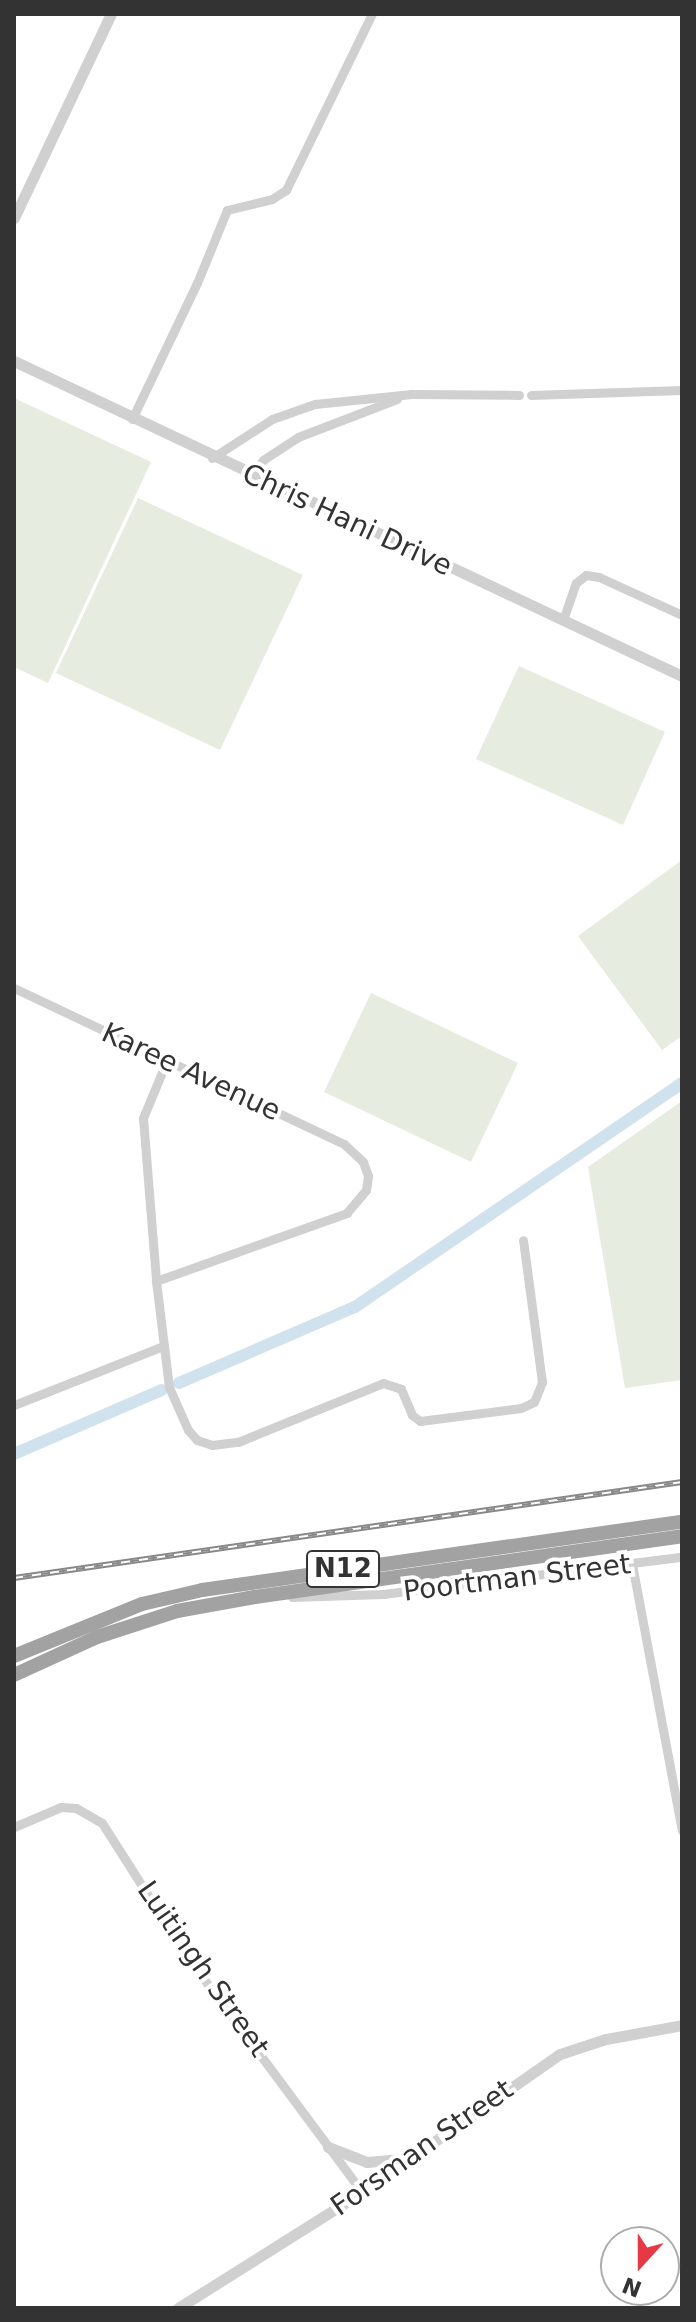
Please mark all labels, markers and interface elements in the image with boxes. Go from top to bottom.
street label: Chris Hani Drive [237,457,457,583]
street label: Karee Avenue [96,1016,286,1128]
road number: N12 [305,1547,381,1591]
street label: Poortman Street [401,1547,633,1609]
street label: Luitingh Street [130,1875,276,2063]
street label: Forsman Street [325,2073,519,2223]
north arrow [600,2226,680,2306]
text: N [619,2272,645,2302]

